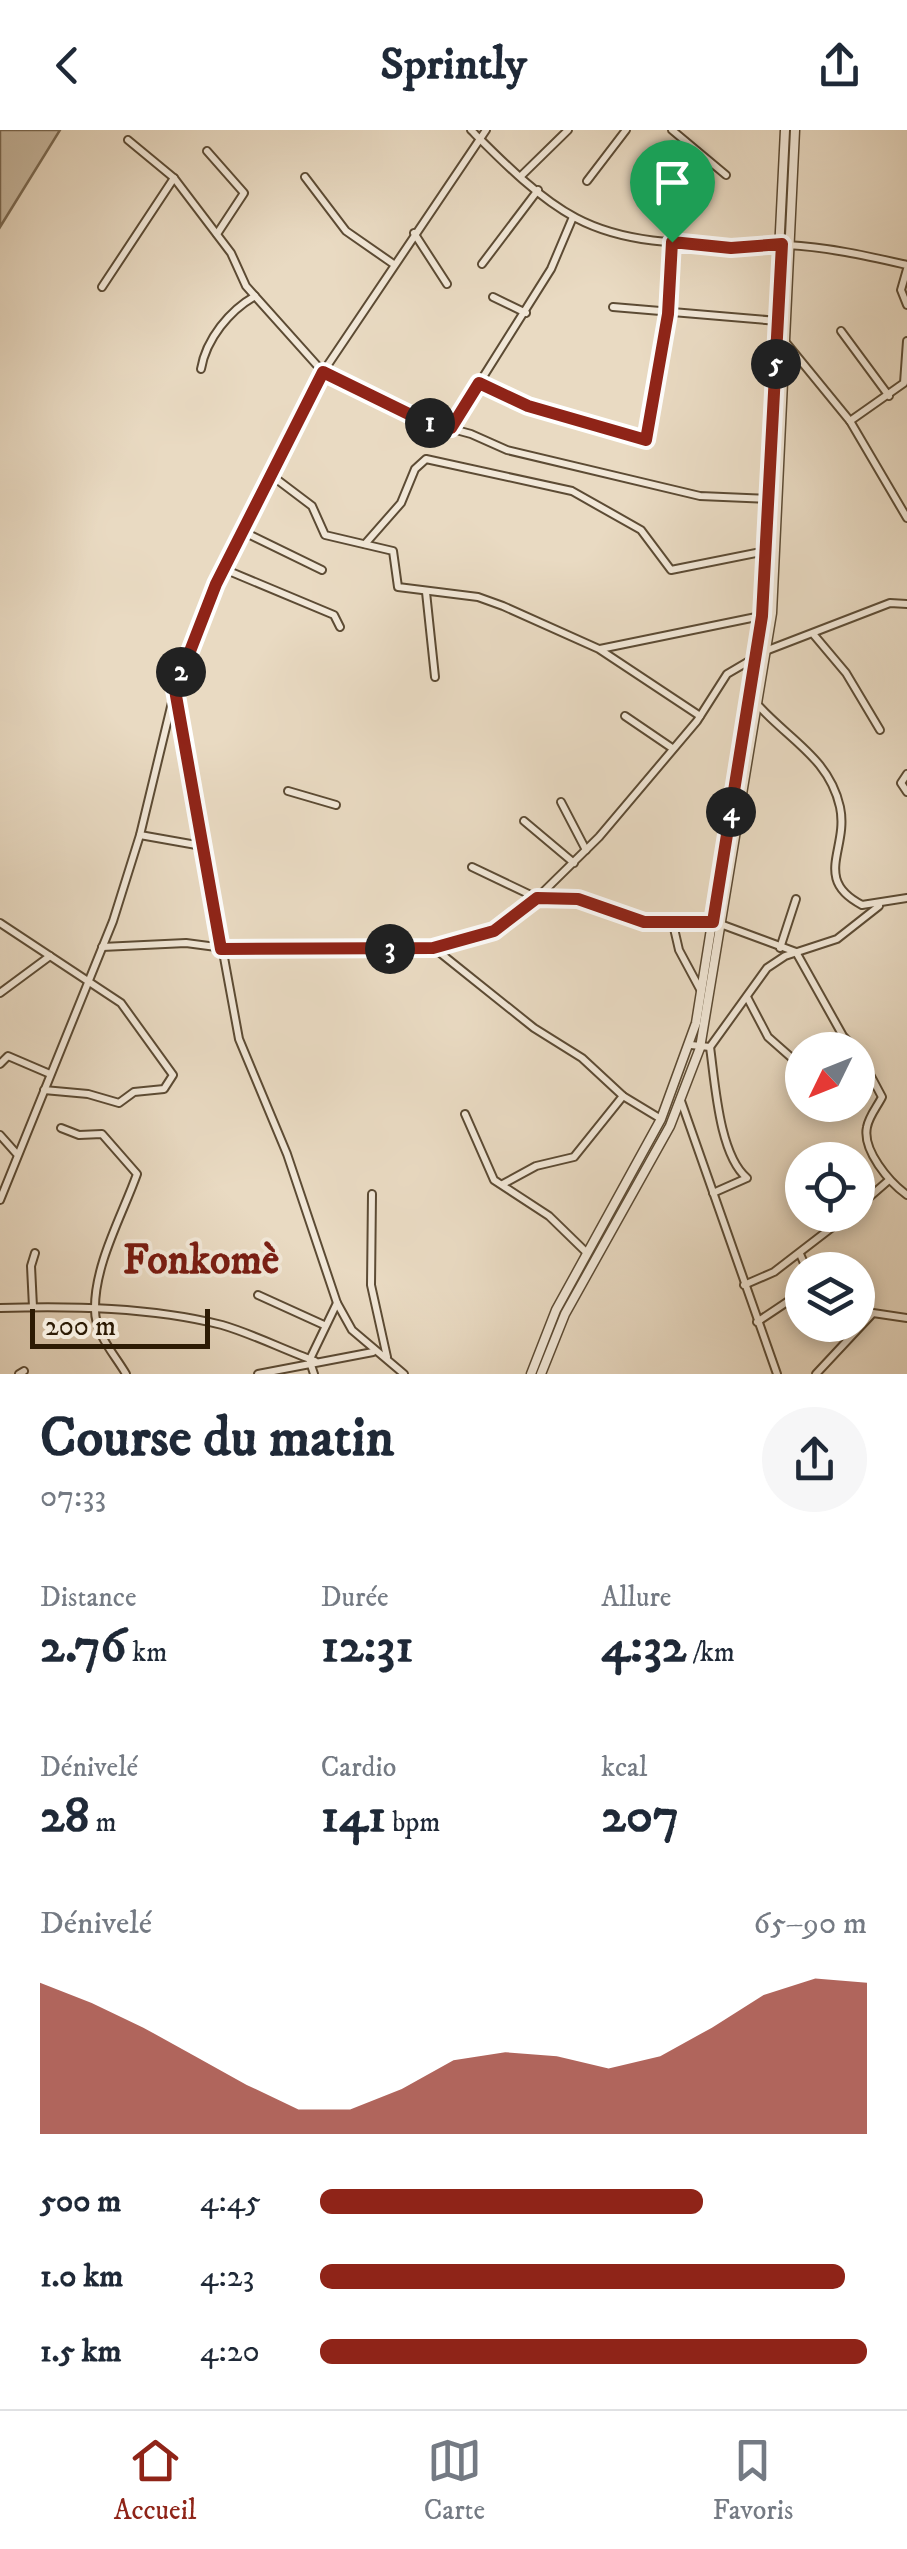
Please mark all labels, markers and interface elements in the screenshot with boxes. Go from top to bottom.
text: Sprintly [380,37,527,93]
icon: back [40,38,95,93]
icon: share [812,38,867,93]
pin [630,140,715,243]
icon: arrive [645,155,700,210]
pin: 5 [751,339,801,389]
text: 5 [769,346,783,381]
pin: 1 [405,398,455,448]
text: 1 [425,405,435,440]
pin: 2 [156,647,206,697]
text: 2 [174,654,188,689]
pin: 4 [706,787,756,837]
text: 4 [723,794,739,829]
pin: 3 [365,924,415,974]
text: 3 [385,931,395,966]
north arrow [785,1032,875,1122]
map controls [785,1032,875,1342]
button: locate [785,1142,875,1232]
district label: Fonkomè [123,1235,279,1287]
button: layers [785,1252,875,1342]
scale bar [30,1304,210,1348]
text: 200 m [45,1309,116,1344]
text: Course du matin [40,1405,394,1474]
button: share [762,1407,867,1512]
text: 07:33 [40,1477,106,1517]
text: Distance [40,1580,136,1615]
text: Durée [321,1580,389,1615]
text: Allure [601,1580,671,1615]
text: 2.76 [40,1615,126,1678]
text: 12:31 [321,1615,414,1678]
text: 4:32 [601,1615,686,1678]
text: km [126,1635,167,1670]
text: /km [686,1635,735,1670]
text: Dénivelé [40,1750,138,1785]
text: Cardio [321,1750,396,1785]
text: kcal [601,1750,647,1785]
text: 28 [40,1785,90,1848]
text: 141 [321,1785,386,1848]
text: 207 [601,1785,679,1848]
text: m [90,1805,117,1840]
text: bpm [386,1805,440,1840]
text: Dénivelé [40,1904,152,1944]
text: 65–90 m [754,1904,867,1944]
text: 500 m [40,2182,121,2222]
text: 4:45 [200,2182,261,2222]
text: 1.0 km [40,2257,123,2297]
text: 4:23 [200,2257,254,2297]
text: 1.5 km [40,2332,122,2372]
text: 4:20 [200,2332,260,2372]
tab: Accueil [114,2433,196,2528]
tab: Carte [424,2433,485,2528]
tab: Favoris [713,2433,793,2528]

